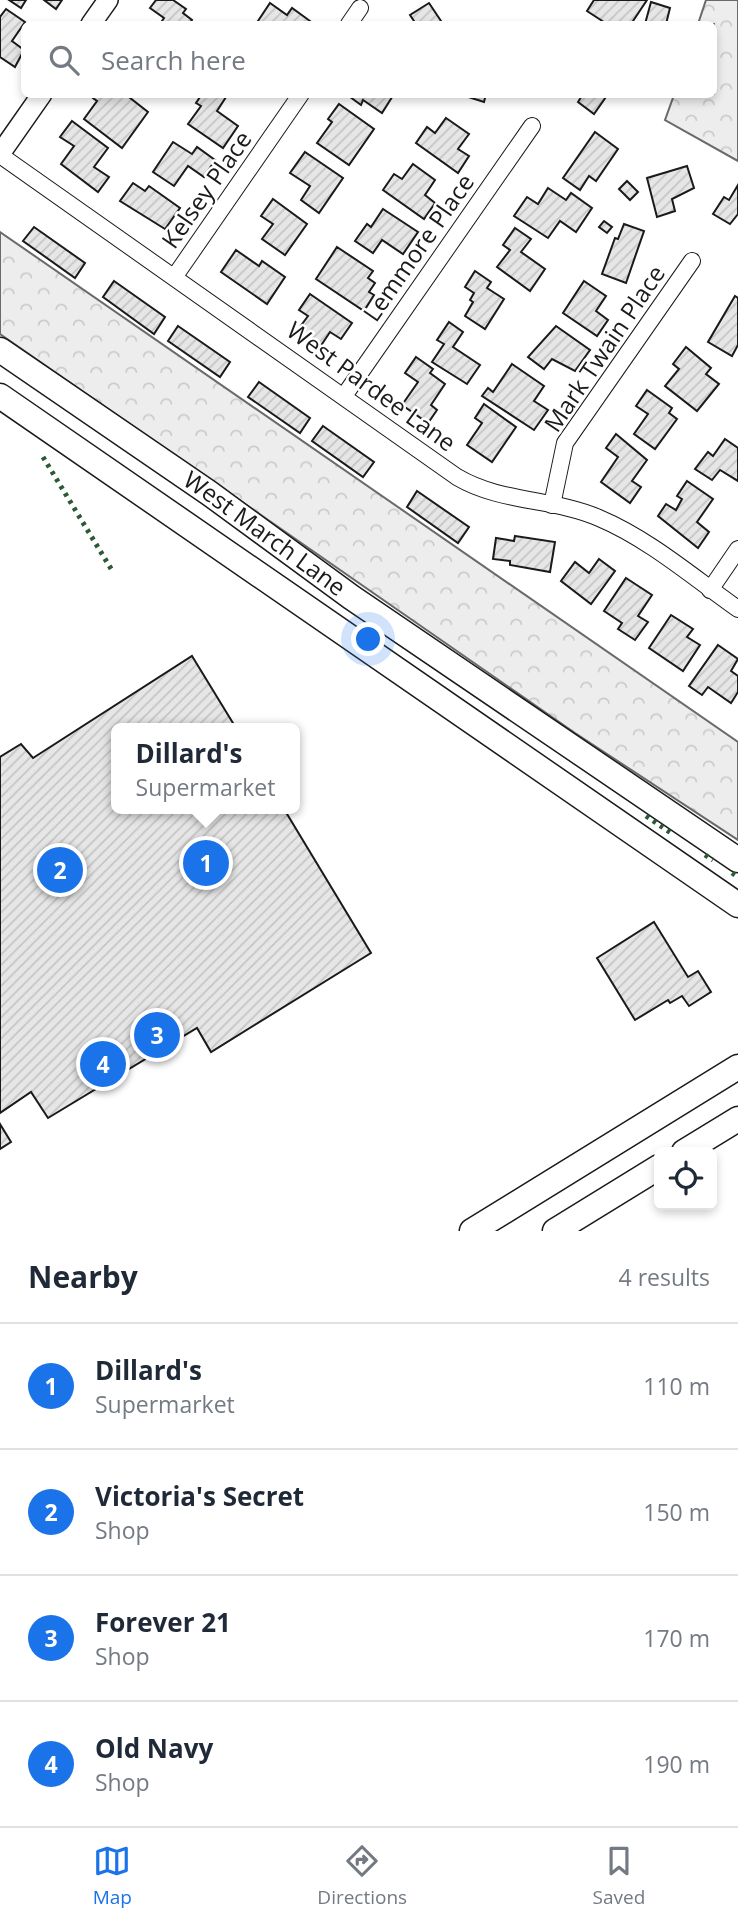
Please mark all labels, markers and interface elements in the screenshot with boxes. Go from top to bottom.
search box [21,21,717,98]
icon: search [45,41,83,79]
text: Search here [101,42,246,78]
street label: Kelsey Place [153,124,258,254]
street label: Lemmore Place [355,167,481,328]
street label: Mark Twain Place [536,258,672,438]
street label: West Pardee Lane [281,313,463,458]
street label: West March Lane [178,462,353,603]
your location [351,622,385,656]
popup [111,723,300,814]
text: Dillard's [136,735,242,771]
text: Supermarket [136,771,275,803]
pin: 1 [183,837,229,889]
pin: 2 [37,844,83,896]
pin: 3 [134,1009,180,1061]
pin: 4 [80,1038,126,1090]
map controls [654,1147,717,1210]
button: locate [654,1147,717,1210]
text: Nearby [28,1256,138,1297]
text: 4 results [619,1261,710,1293]
text: Dillard's [95,1352,202,1388]
text: 1 [44,1370,58,1402]
text: 110 m [643,1370,710,1402]
text: Supermarket [95,1388,235,1420]
text: Victoria's Secret [95,1478,304,1514]
text: 2 [44,1496,58,1528]
text: 150 m [643,1496,710,1528]
text: Shop [95,1514,150,1546]
text: Forever 21 [95,1604,231,1640]
text: 3 [44,1622,58,1654]
text: 170 m [643,1622,710,1654]
text: Shop [95,1640,150,1672]
text: Old Navy [95,1730,213,1766]
text: 4 [44,1748,58,1780]
text: 190 m [643,1748,710,1780]
text: Shop [95,1766,150,1798]
tab: Map [93,1842,132,1910]
tab: Directions [317,1842,407,1910]
tab: Saved [593,1842,645,1910]

